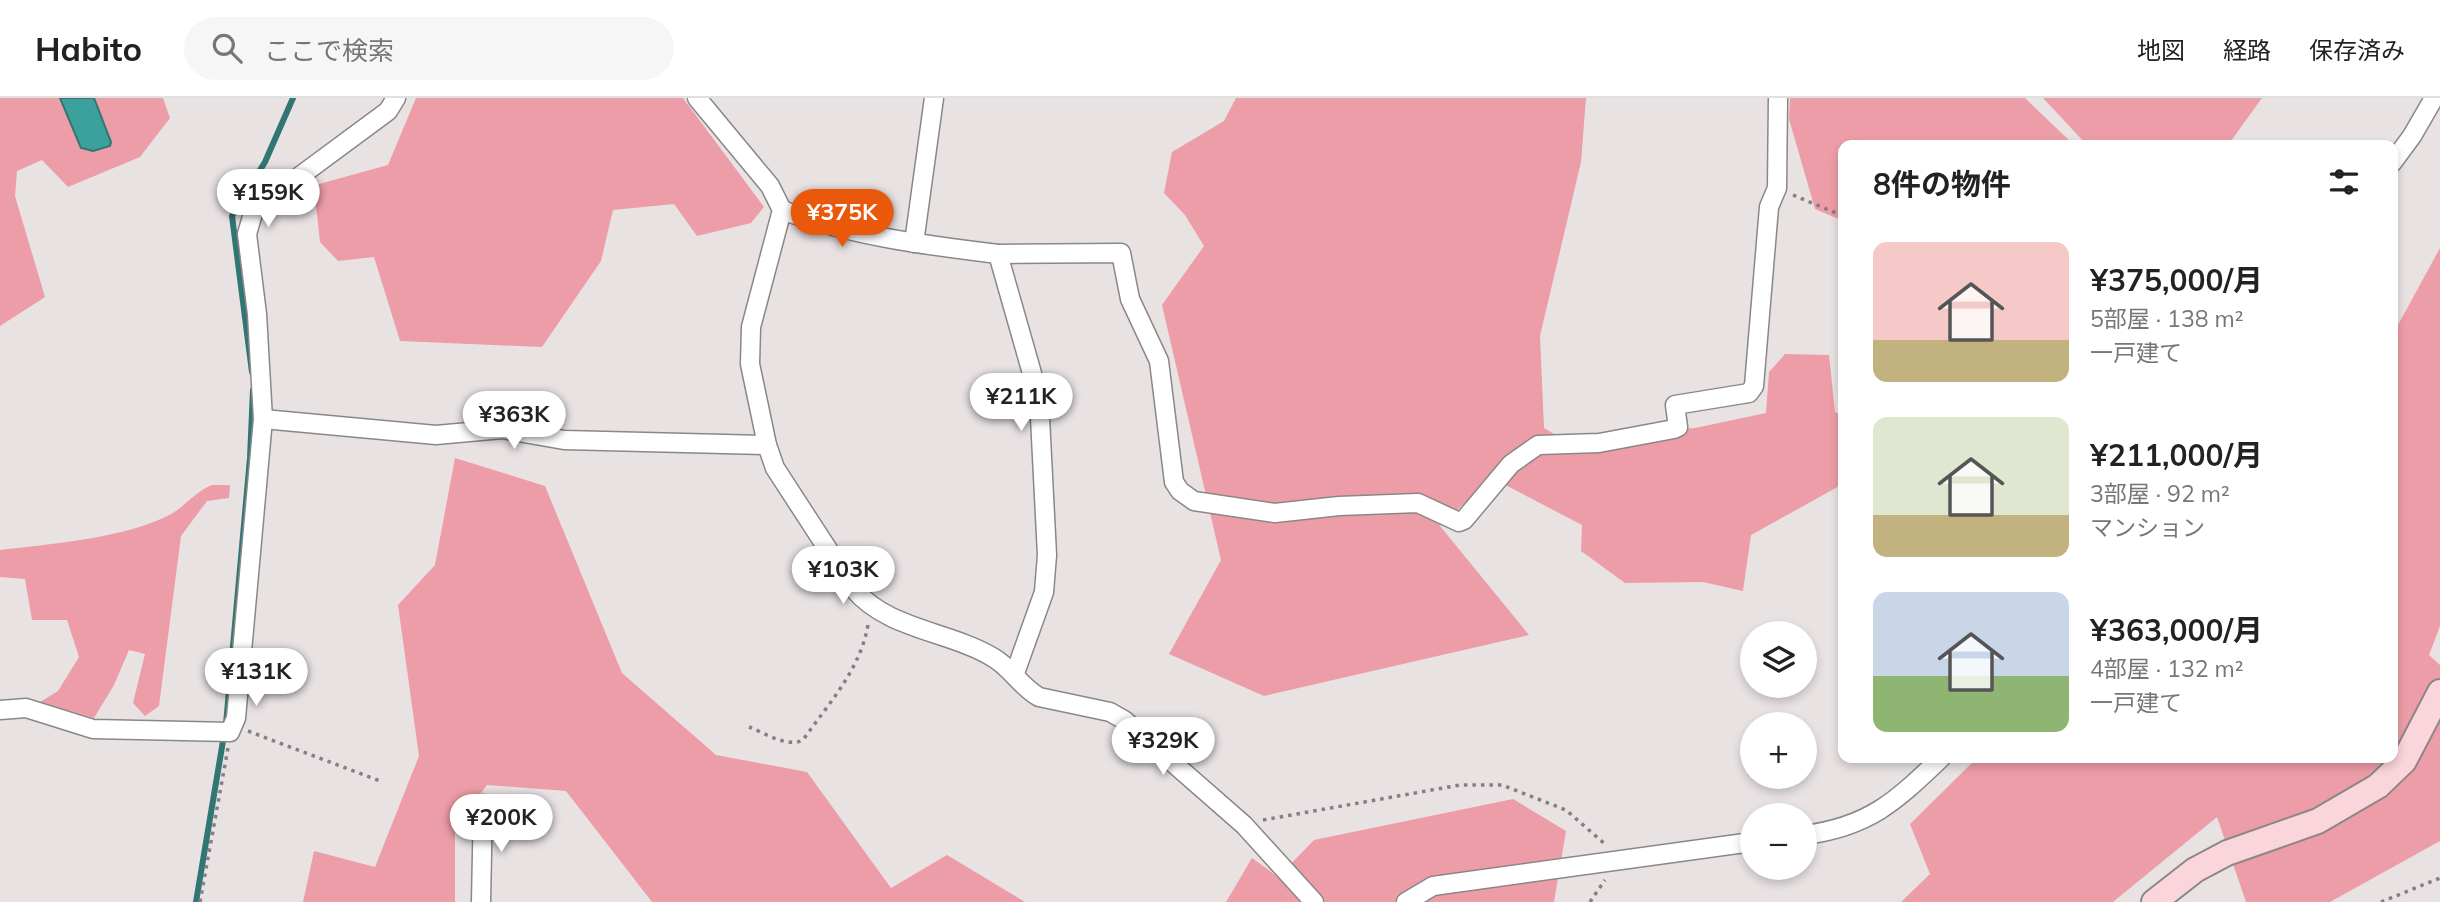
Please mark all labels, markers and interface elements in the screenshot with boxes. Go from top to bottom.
search box [184,17,674,80]
text: Habito [35,28,142,69]
icon: search [208,29,246,67]
text: ここで検索 [264,34,394,67]
text: 地図 [2137,35,2185,65]
text: 経路 [2223,35,2271,65]
text: 保存済み [2309,35,2405,65]
icon: filters [2325,163,2363,201]
text: 8件の物件 [1873,165,2011,203]
pin: ¥159K [219,170,317,229]
text: ¥159K [233,177,303,206]
pin: ¥375K [793,190,891,249]
text: ¥375K [807,197,877,226]
text: ¥375,000/月 [2090,261,2263,299]
icon: home [1929,270,2013,354]
text: 5部屋 · 138 m² [2090,304,2243,333]
text: 一戸建て [2090,338,2182,367]
pin: ¥211K [972,374,1070,433]
text: ¥211K [986,381,1056,410]
pin: ¥363K [465,392,563,451]
text: ¥363K [479,399,549,428]
text: ¥211,000/月 [2090,436,2263,474]
icon: home [1929,445,2013,529]
text: 3部屋 · 92 m² [2090,479,2230,508]
text: マンション [2090,513,2205,542]
pin: ¥103K [794,546,892,606]
text: ¥103K [808,554,878,583]
text: ¥363,000/月 [2090,611,2263,649]
icon: home [1929,620,2013,704]
map controls [1740,621,1817,880]
button: layers [1740,621,1817,698]
pin: ¥131K [207,648,305,708]
text: 4部屋 · 132 m² [2090,654,2243,683]
text: ¥131K [221,656,291,685]
text: 一戸建て [2090,688,2182,717]
button: + [1740,712,1817,789]
pin: ¥329K [1114,718,1212,777]
text: ¥329K [1128,725,1198,754]
pin: ¥200K [452,794,550,854]
text: ¥200K [466,802,536,831]
button: − [1740,803,1817,880]

